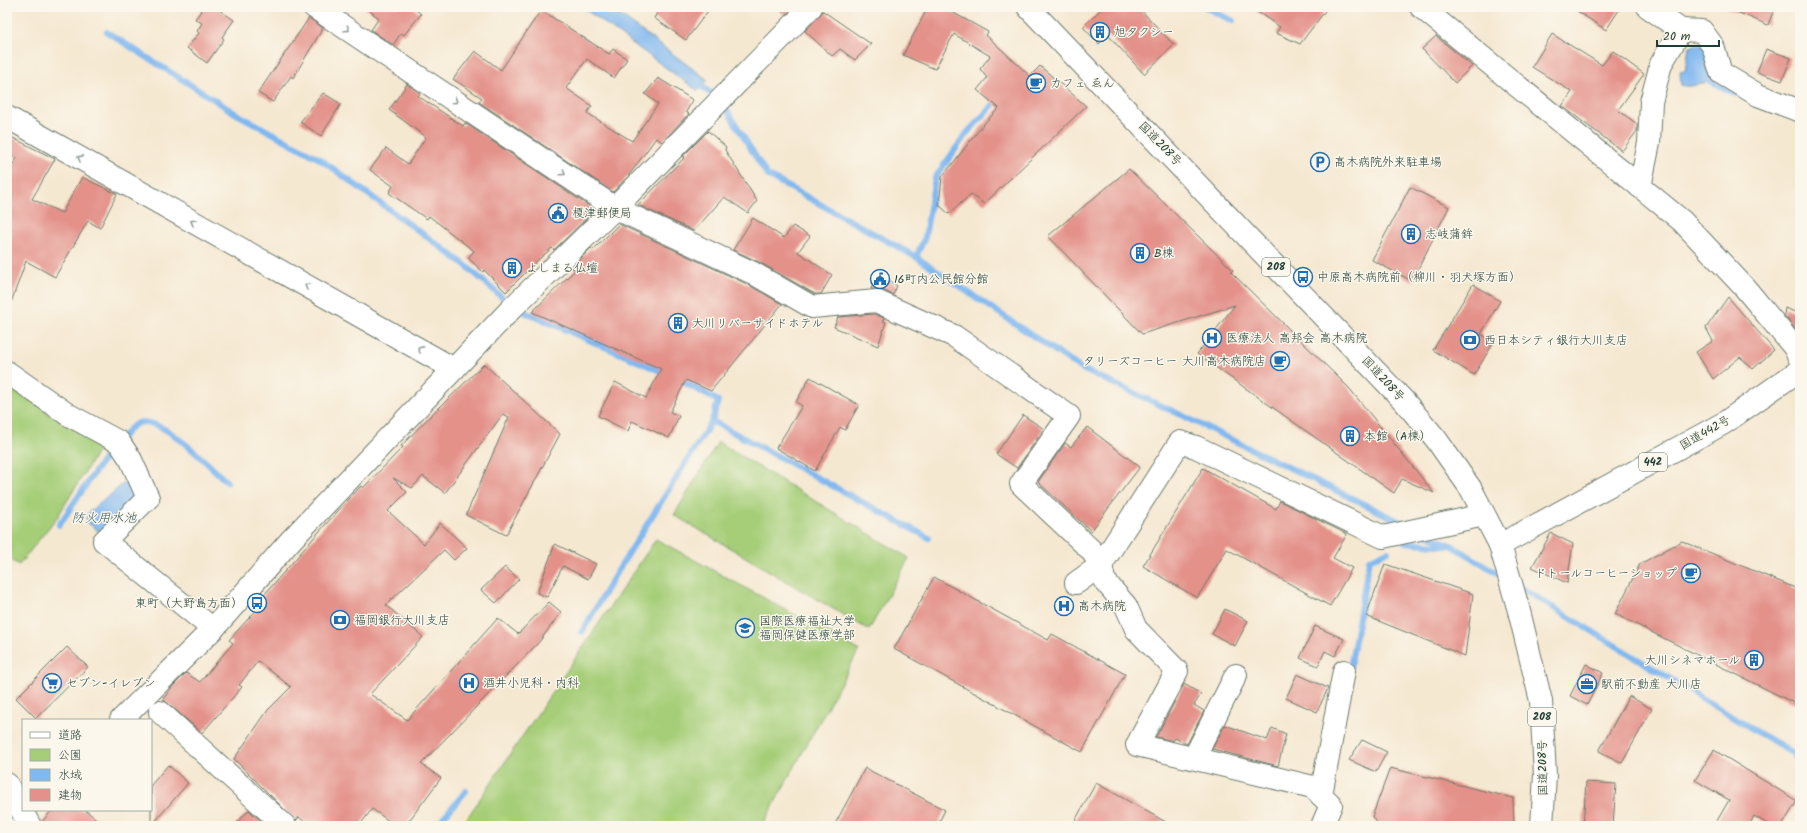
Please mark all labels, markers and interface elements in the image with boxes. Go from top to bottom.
building icon: 旭タクシー [1089,21,1111,43]
scale bar [1657,22,1719,48]
place label: 旭タクシー [1114,23,1174,42]
one-way arrow [343,24,350,32]
text: 20 m [1663,27,1691,46]
cafe icon: カフェ ゑん [1025,72,1047,94]
place label: カフェ ゑん [1050,74,1115,93]
one-way arrow [451,96,458,104]
street label: 国道208号 [1134,117,1186,171]
parking icon: 高木病院外来駐車場 [1309,151,1331,173]
place label: 高木病院外来駐車場 [1334,153,1442,172]
one-way arrow [77,156,84,163]
one-way arrow [559,168,566,176]
public building icon: 榎津郵便局 [547,202,569,224]
place label: 榎津郵便局 [572,204,632,223]
one-way arrow [190,219,197,227]
building icon: 志岐蒲鉾 [1400,223,1422,245]
place label: 志岐蒲鉾 [1425,225,1473,244]
building icon: B棟 [1129,242,1151,264]
place label: B棟 [1154,244,1174,263]
building icon: よしまる仏壇 [501,257,523,279]
road number: 208 [1262,258,1290,276]
place label: よしまる仏壇 [526,259,598,278]
bus stop icon: 中原高木病院前（柳川・羽犬塚方面） [1292,266,1314,288]
public building icon: 16町内公民館分館 [869,268,891,290]
place label: 中原高木病院前（柳川・羽犬塚方面） [1317,268,1521,287]
place label: 16町内公民館分館 [894,270,988,289]
one-way arrow [303,283,311,290]
building icon: 大川リバーサイドホテル [667,312,689,334]
place label: 大川リバーサイドホテル [692,314,823,333]
hospital icon: 医療法人 高邦会 高木病院 [1201,327,1223,349]
place label: 医療法人 高邦会 高木病院 [1226,329,1368,348]
bank icon: 西日本シティ銀行大川支店 [1459,329,1481,351]
place label: 西日本シティ銀行大川支店 [1484,331,1628,350]
one-way arrow [417,347,424,354]
cafe icon: タリーズコーヒー 大川高木病院店 [1269,350,1291,372]
place label: タリーズコーヒー 大川高木病院店 [1083,352,1266,371]
street label: 国道208号 [1357,352,1409,406]
street label: 国道442号 [1676,411,1734,455]
building icon: 本館（A棟） [1339,425,1361,447]
place label: 本館（A棟） [1364,427,1431,446]
road number: 442 [1639,453,1667,471]
water label: 防火用水池 [71,508,137,529]
cafe icon: ドトールコーヒーショップ [1680,562,1702,584]
place label: ドトールコーヒーショップ [1535,564,1677,583]
bus stop icon: 東町（大野島方面） [246,592,268,614]
place label: 東町（大野島方面） [135,594,243,613]
hospital icon: 高木病院 [1053,595,1075,617]
place label: 高木病院 [1078,597,1126,616]
bank icon: 福岡銀行大川支店 [329,609,351,631]
place label: 福岡銀行大川支店 [354,611,450,630]
place label: 国際医療福祉大学 福岡保健医療学部 [759,612,855,645]
school or university icon: 国際医療福祉大学 福岡保健医療学部 [734,617,756,639]
building icon: 大川シネマホール [1743,649,1765,671]
place label: 大川シネマホール [1645,651,1740,670]
supermarket icon: セブン-イレブン [41,672,63,694]
hospital icon: 酒井小児科・内科 [458,672,480,694]
office icon: 駅前不動産 大川店 [1576,673,1598,695]
place label: セブン-イレブン [66,674,156,693]
place label: 酒井小児科・内科 [483,674,579,693]
place label: 駅前不動産 大川店 [1601,675,1702,694]
road number: 208 [1528,708,1556,726]
legend [22,719,152,811]
text: 道路 [58,726,82,745]
street label: 国道208号 [1533,740,1553,796]
text: 公園 [58,746,82,765]
text: 水域 [58,766,82,785]
text: 建物 [58,786,82,805]

